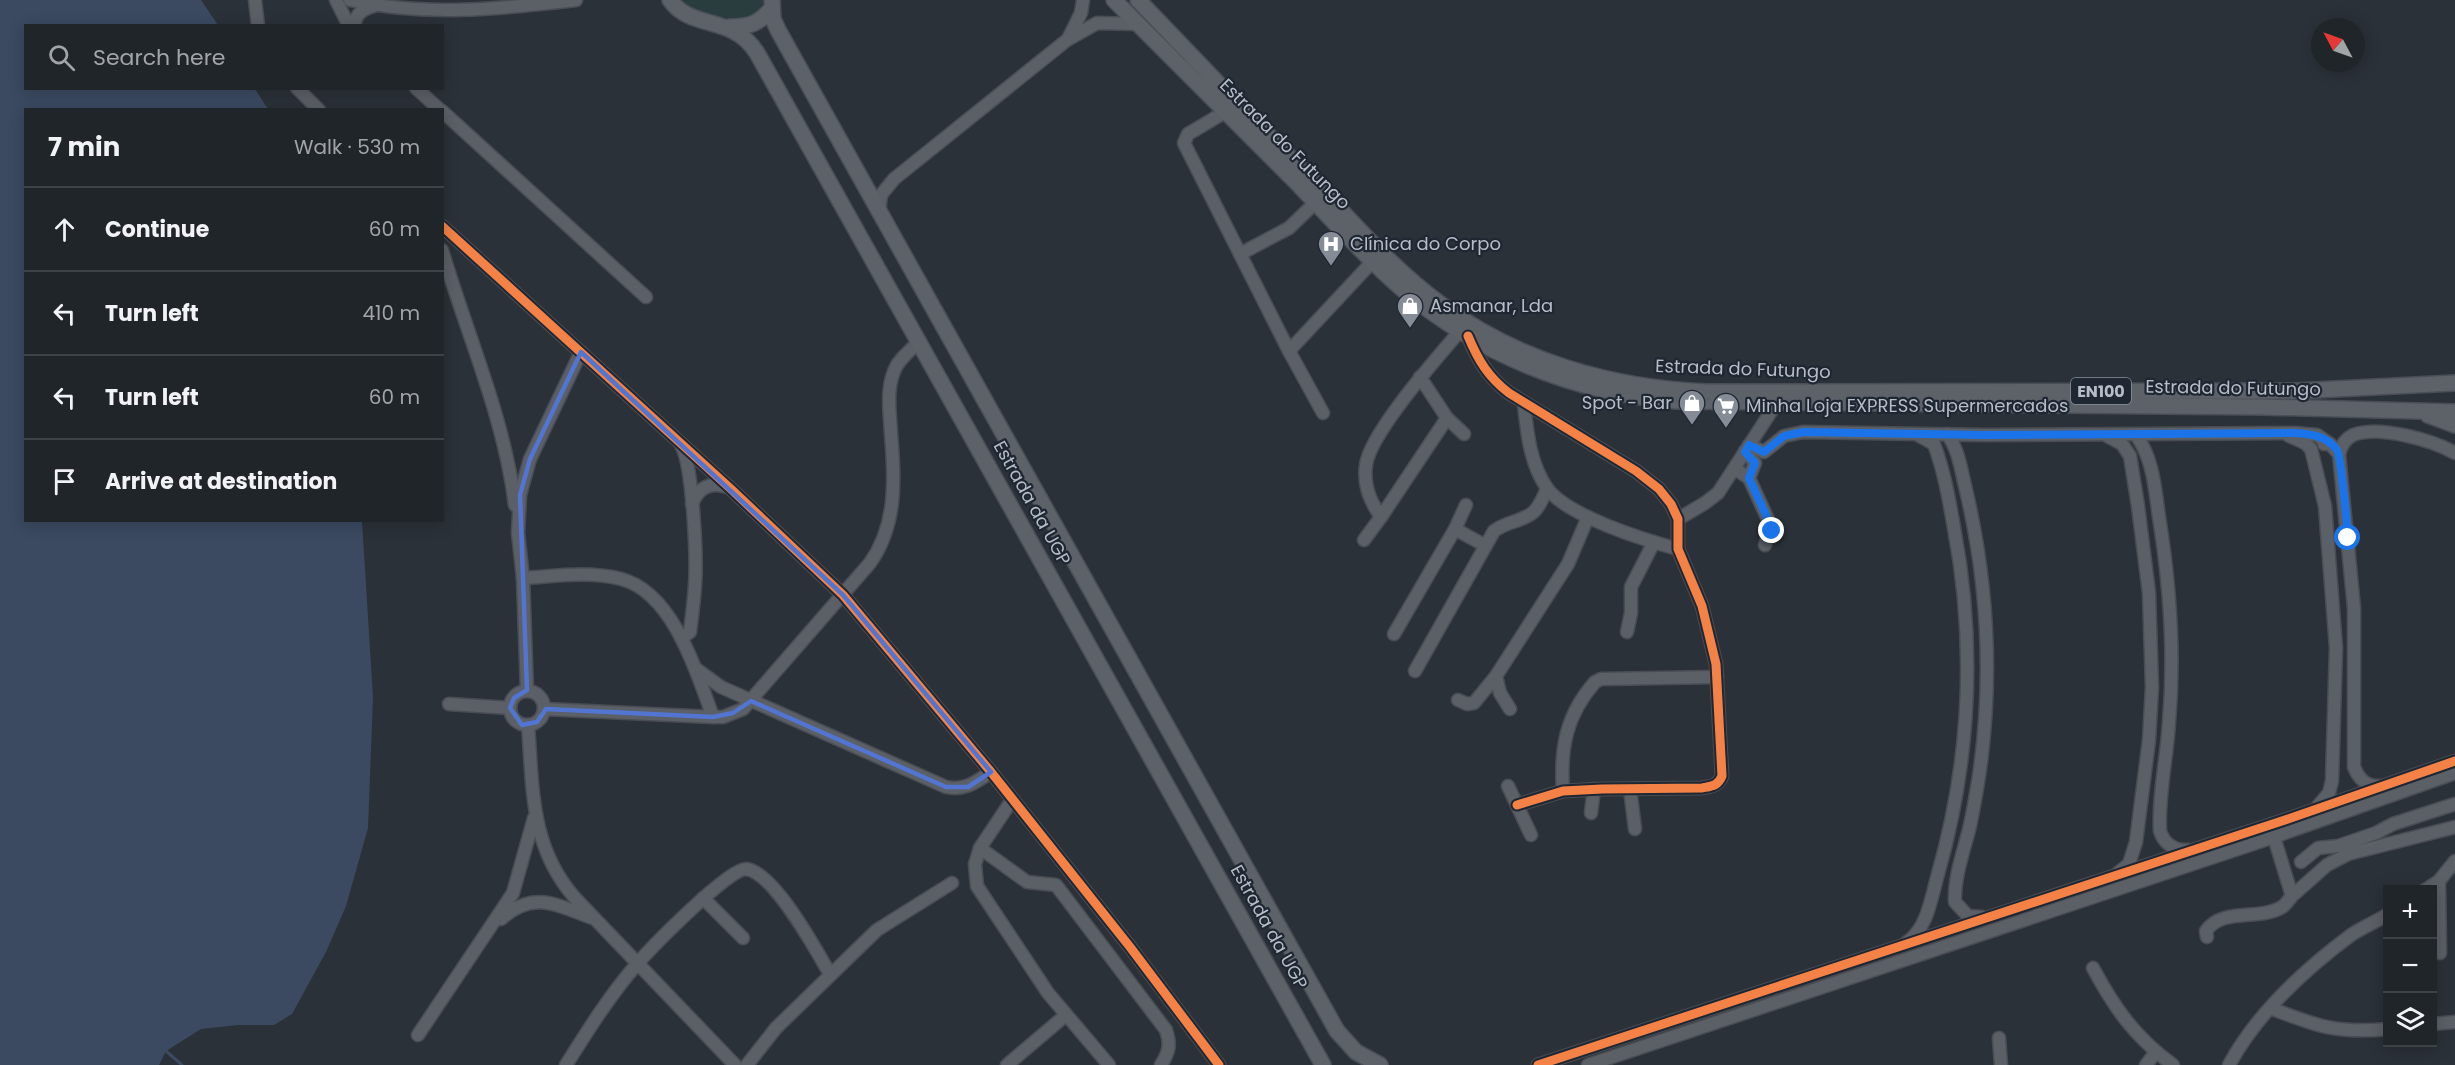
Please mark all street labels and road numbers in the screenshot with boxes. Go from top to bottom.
street label: Estrada do Futungo [1214,73,1356,215]
street label: Estrada do Futungo [1655,353,1831,384]
street label: Estrada do Futungo [2145,373,2321,402]
road number: EN100 [2071,378,2131,404]
street label: Estrada da UGP [988,436,1077,570]
street label: Estrada da UGP [1225,860,1314,994]

